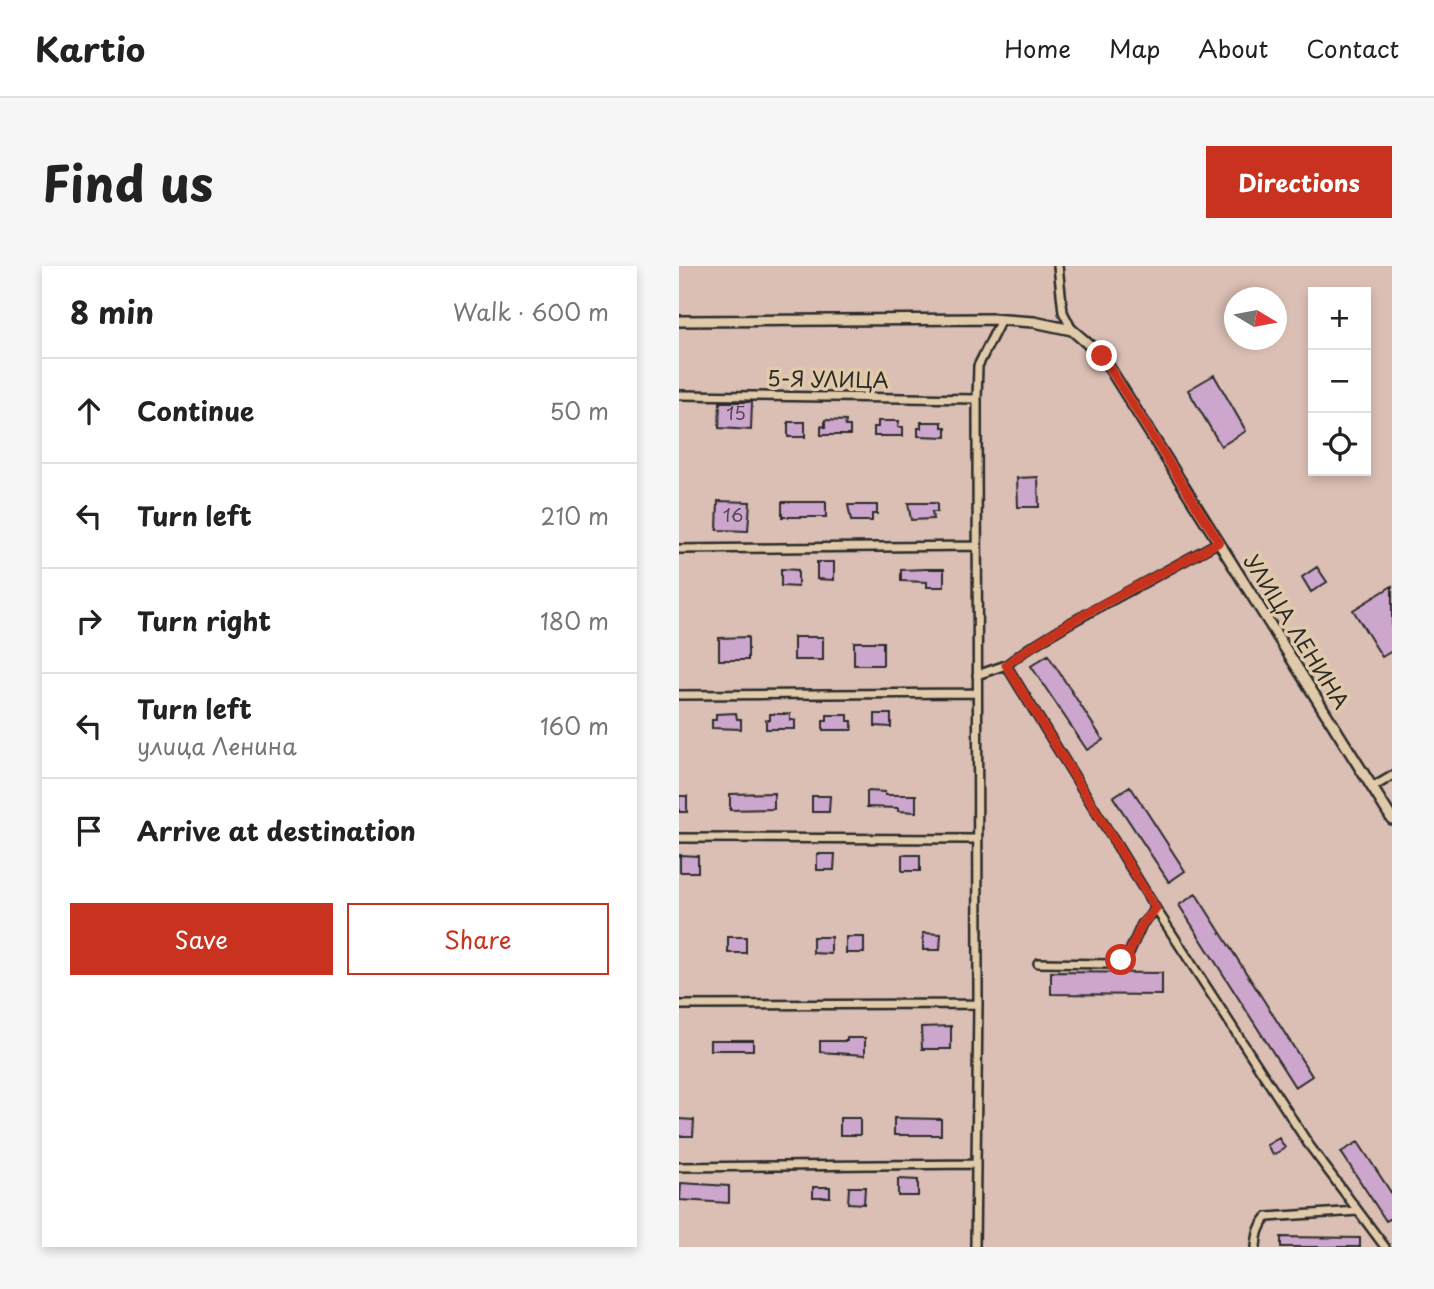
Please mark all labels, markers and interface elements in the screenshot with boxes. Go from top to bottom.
text: Kartio [35,23,145,73]
text: Home [1004,30,1071,66]
text: Map [1109,30,1160,66]
text: About [1198,30,1268,66]
text: Contact [1306,30,1399,66]
text: Find us [42,145,213,219]
button: Directions [1206,146,1392,218]
north arrow [1224,287,1287,350]
map controls [1308,287,1371,476]
button: + [1308,287,1371,350]
text: 8 min [70,289,154,334]
text: Walk · 600 m [453,294,609,329]
route end [1086,340,1117,371]
button: − [1308,350,1371,413]
street label: 5-Я УЛИЦА [767,361,889,395]
text: Continue [137,391,254,430]
icon: ahead [70,392,108,430]
text: 50 m [549,393,609,428]
house number: 15 [726,399,746,426]
button: locate [1308,413,1371,476]
text: Turn left [137,496,252,535]
icon: left [70,497,108,535]
text: 210 m [541,498,609,533]
house number: 16 [723,501,743,528]
street label: УЛИЦА ЛЕНИНА [1237,547,1358,715]
text: Turn right [137,601,271,640]
icon: right [70,602,108,640]
text: 180 m [540,603,609,638]
text: Turn left [137,689,252,728]
icon: left [70,707,108,745]
text: 160 m [540,708,609,743]
text: улица Ленина [137,728,297,763]
text: Arrive at destination [137,811,416,850]
icon: arrive [70,812,108,850]
button: Save [70,903,333,975]
button: Share [347,903,609,975]
route start [1105,944,1136,975]

